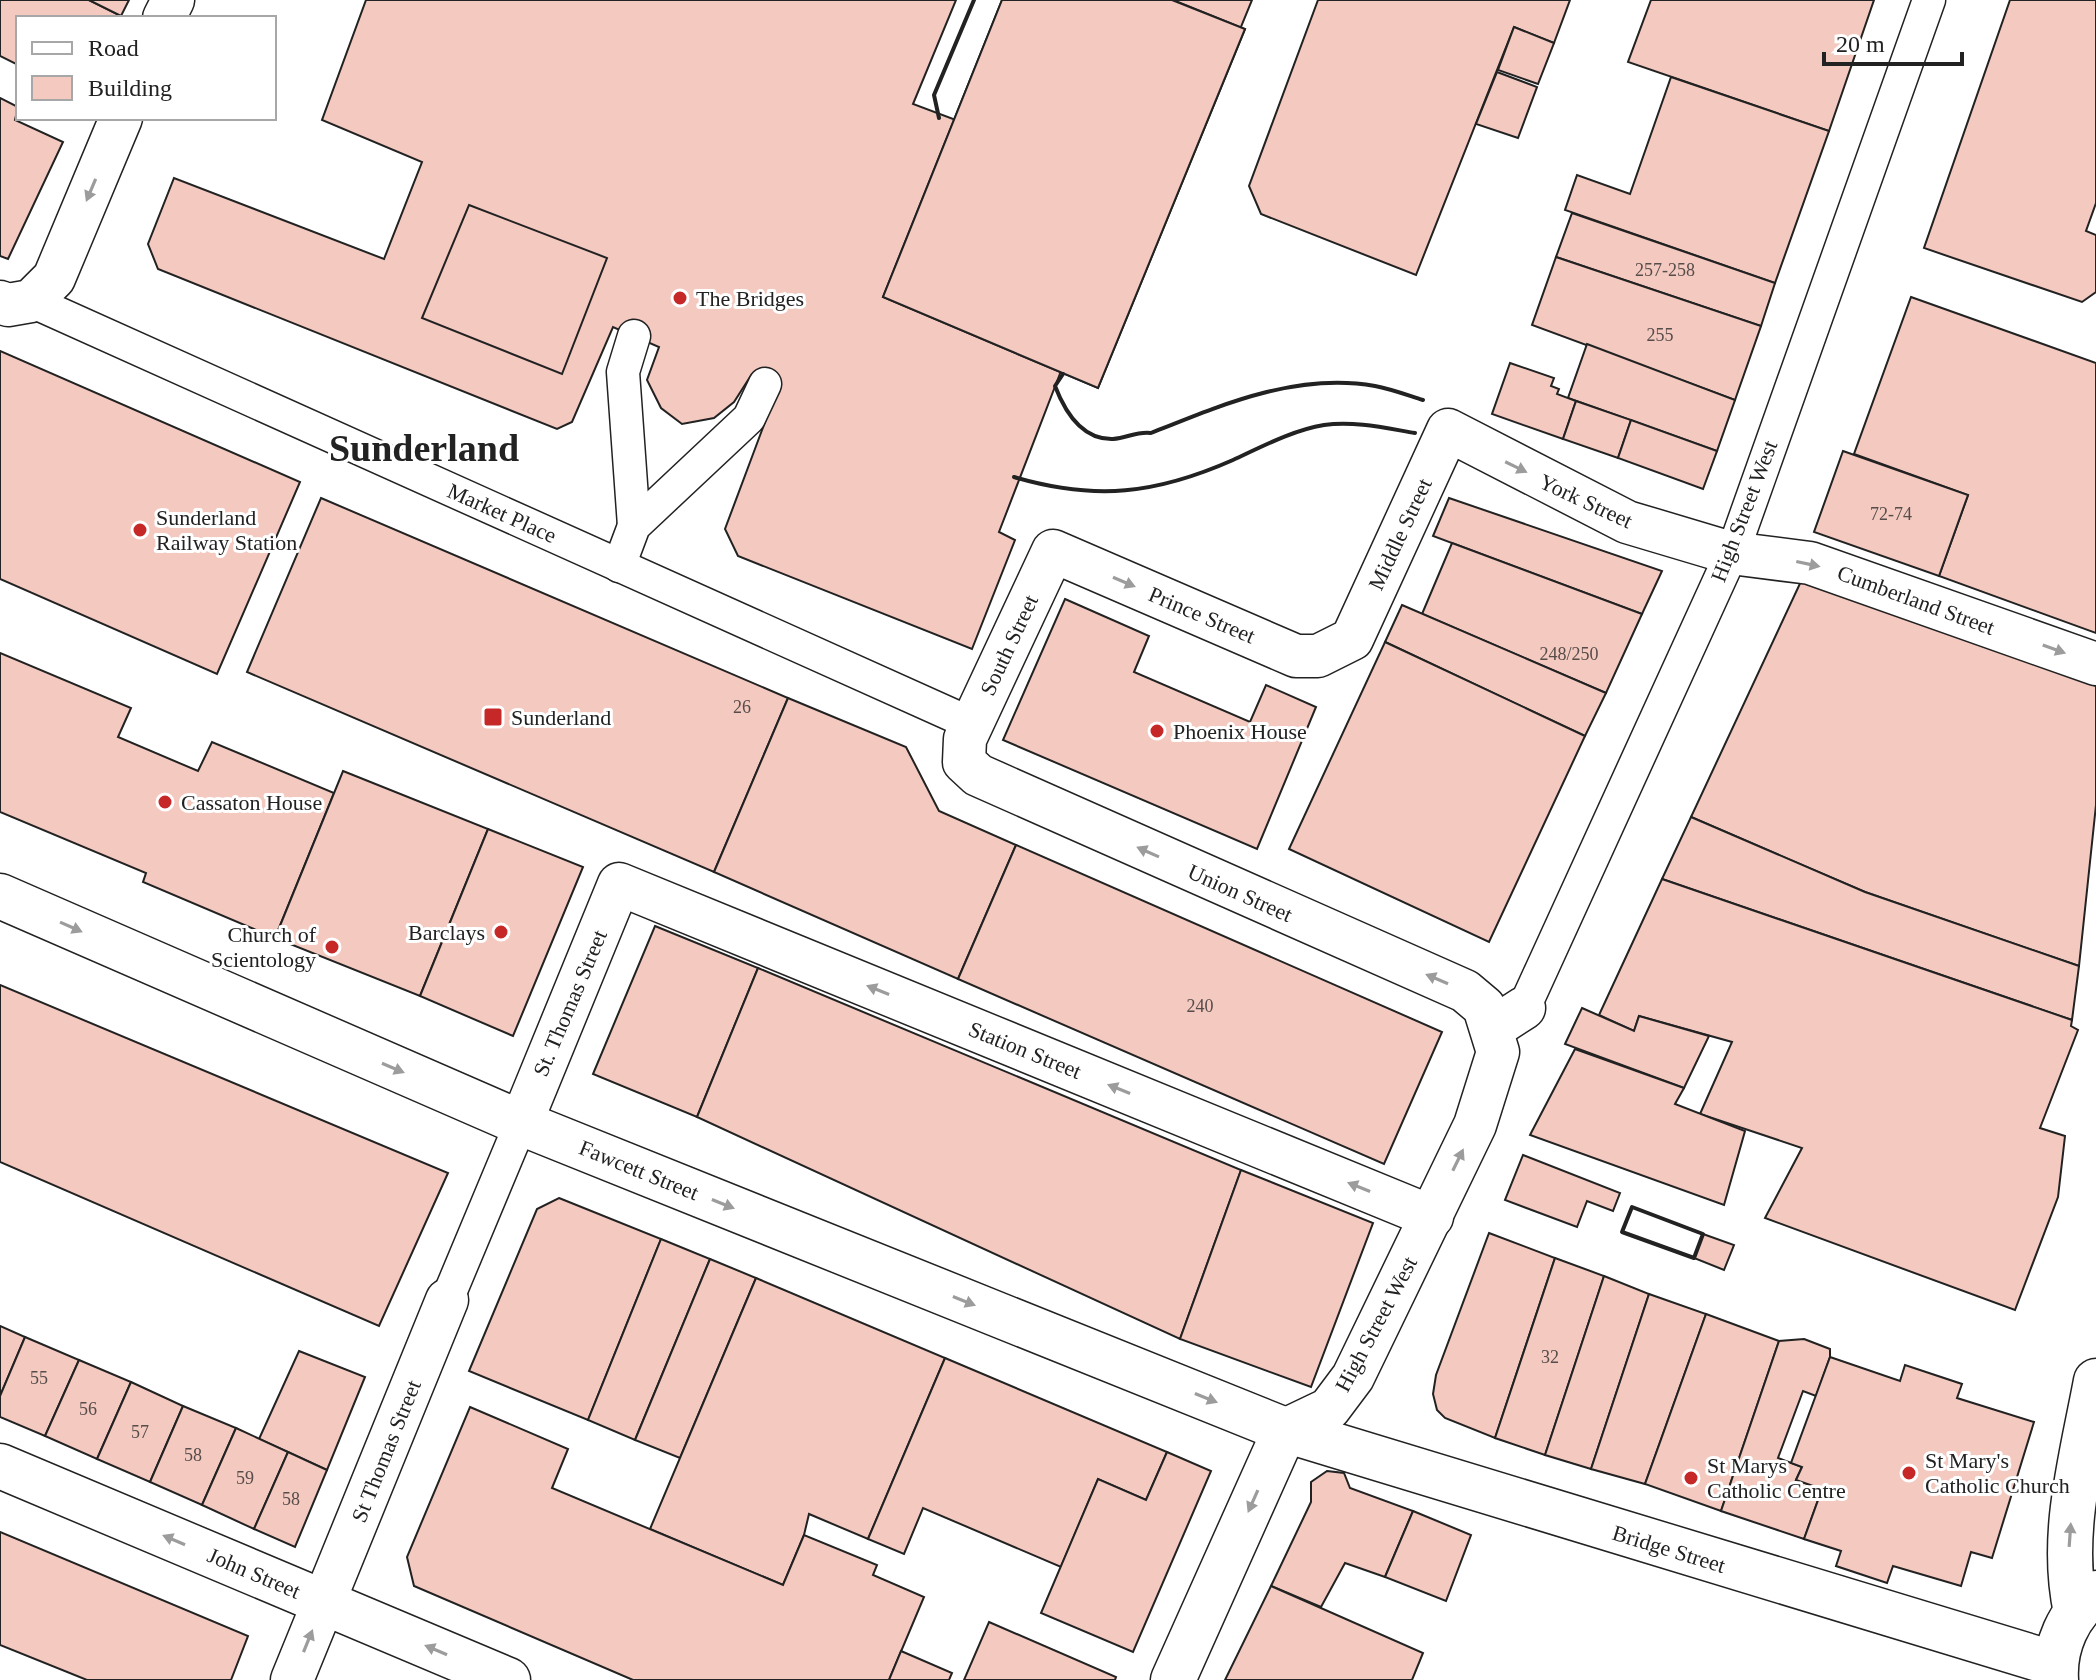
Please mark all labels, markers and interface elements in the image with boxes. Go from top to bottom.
legend [16,16,276,120]
scale bar [1824,16,1962,66]
text: 20 m [1836,31,1885,57]
text: Road [88,35,139,61]
text: Building [88,75,172,101]
one-way arrow [84,178,97,202]
house number: 257-258 [1635,260,1695,280]
place label: The Bridges [696,286,804,311]
marker: The Bridges [671,289,689,307]
house number: 255 [1647,325,1674,345]
district label: Sunderland [329,427,519,469]
street label: High Street West [1706,437,1782,585]
one-way arrow [1504,461,1527,474]
street label: York Street [1535,469,1637,533]
street label: Middle Street [1363,474,1437,594]
street label: Market Place [444,478,560,548]
house number: 72-74 [1870,504,1912,524]
place label: Sunderland Railway Station [156,505,297,555]
marker: Sunderland Railway Station [131,521,149,539]
one-way arrow [1796,558,1821,571]
street label: Cumberland Street [1834,560,1998,640]
one-way arrow [1112,575,1136,588]
street label: Prince Street [1145,581,1259,649]
street label: South Street [975,591,1043,699]
one-way arrow [2042,643,2066,656]
house number: 248/250 [1539,644,1599,664]
house number: 26 [733,697,751,717]
place label: Sunderland [511,705,611,730]
marker: Sunderland [482,706,504,728]
place label: Phoenix House [1173,719,1307,744]
marker: Phoenix House [1148,722,1166,740]
place label: Cassaton House [181,790,322,815]
marker: Cassaton House [156,793,174,811]
one-way arrow [1136,845,1159,859]
street label: Union Street [1184,859,1296,927]
one-way arrow [60,920,83,934]
place label: Barclays [408,920,485,945]
place label: Church of Scientology [211,922,317,972]
marker: Barclays [492,923,510,941]
street label: St. Thomas Street [528,926,612,1080]
marker: Church of Scientology [323,938,341,956]
one-way arrow [1425,972,1449,985]
one-way arrow [866,983,890,996]
house number: 240 [1187,996,1214,1016]
street label: Station Street [965,1016,1085,1084]
one-way arrow [381,1061,405,1074]
one-way arrow [1107,1082,1131,1095]
street label: Fawcett Street [576,1135,702,1205]
one-way arrow [1451,1148,1465,1171]
one-way arrow [1347,1180,1371,1193]
one-way arrow [711,1198,735,1211]
street label: High Street West [1330,1252,1422,1396]
one-way arrow [952,1295,976,1308]
house number: 32 [1541,1347,1559,1367]
house number: 55 [30,1368,48,1388]
street label: St Thomas Street [346,1376,426,1526]
one-way arrow [1194,1391,1218,1404]
house number: 56 [79,1399,97,1419]
house number: 57 [131,1422,149,1442]
house number: 58 [184,1445,202,1465]
place label: St Mary's Catholic Church [1925,1448,2070,1498]
place label: St Marys Catholic Centre [1707,1453,1846,1503]
marker: St Mary's Catholic Church [1900,1464,1918,1482]
house number: 59 [236,1468,254,1488]
marker: St Marys Catholic Centre [1682,1469,1700,1487]
house number: 58 [282,1489,300,1509]
one-way arrow [1246,1489,1260,1513]
street label: Bridge Street [1610,1520,1728,1578]
one-way arrow [2064,1523,2077,1548]
one-way arrow [162,1533,186,1546]
street label: John Street [204,1542,304,1604]
one-way arrow [301,1629,314,1653]
one-way arrow [424,1643,448,1656]

